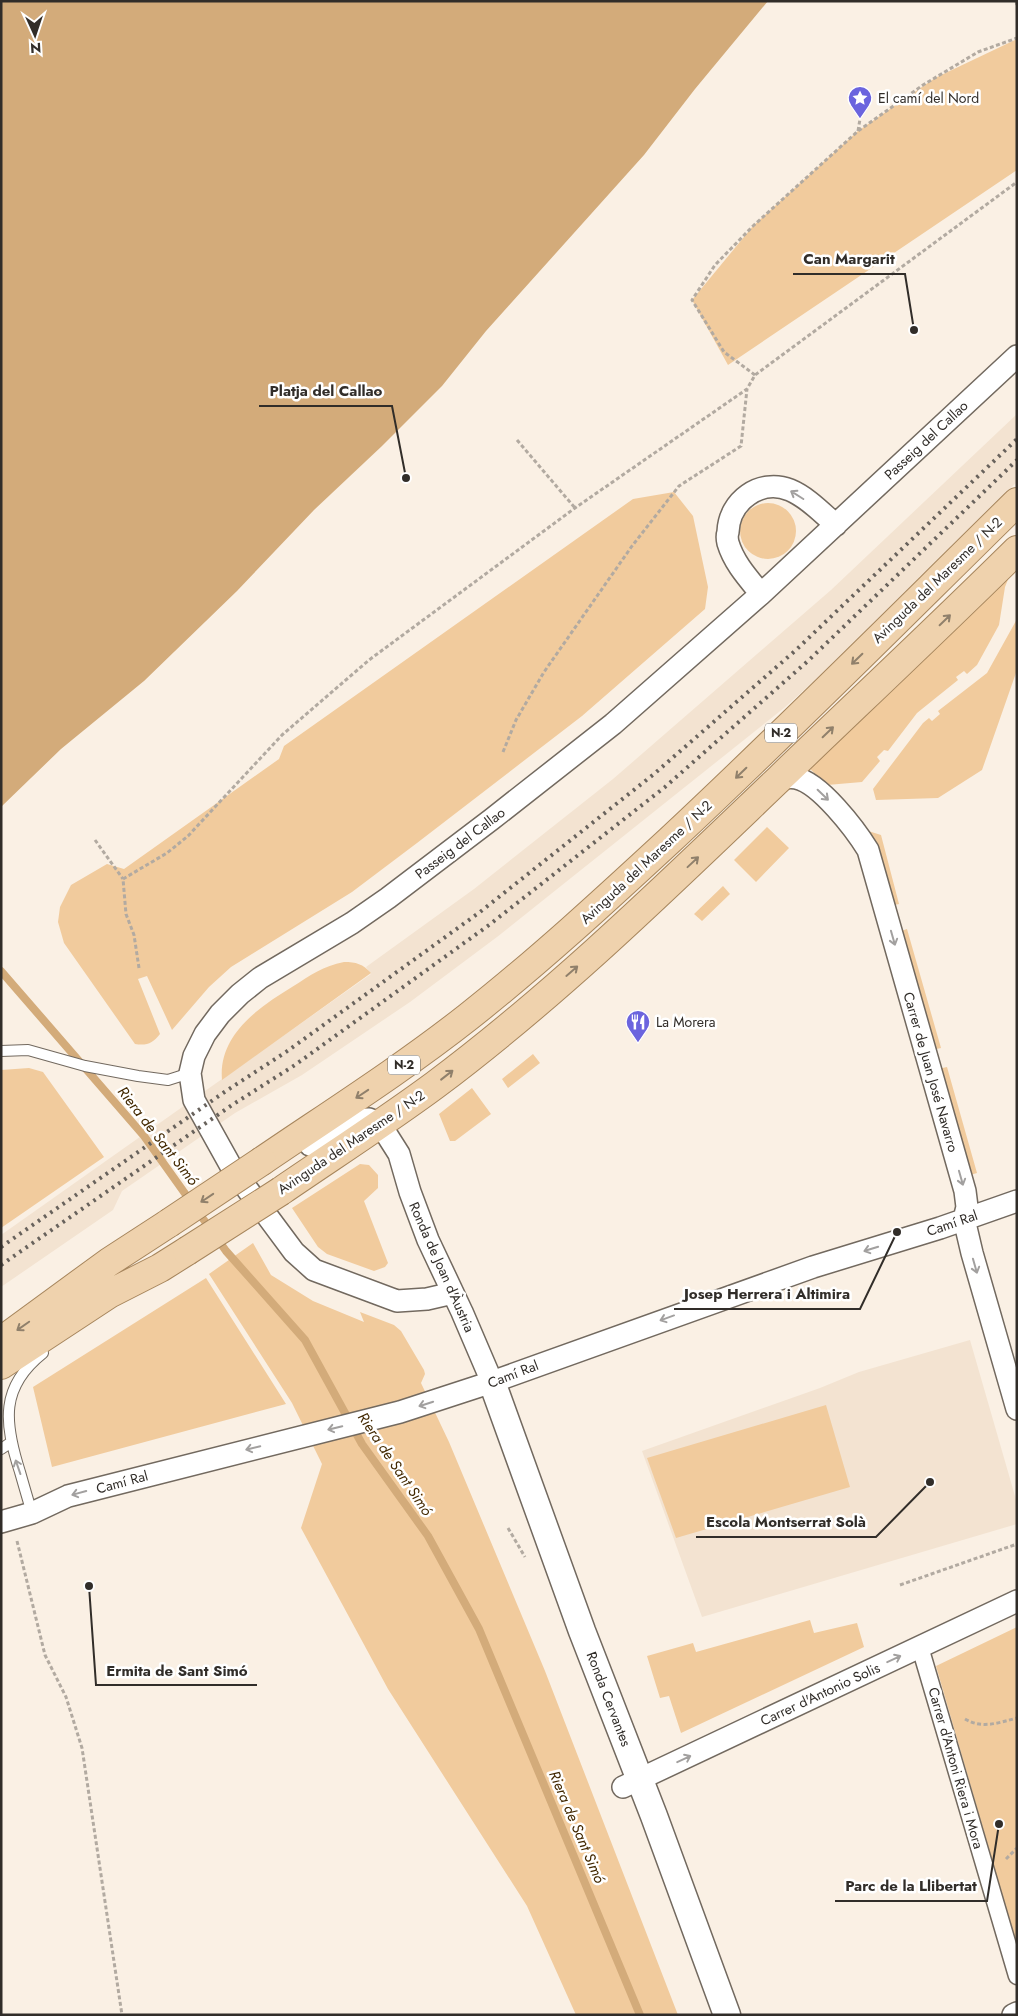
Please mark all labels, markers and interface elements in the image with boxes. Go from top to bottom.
north arrow [10,10,60,60]
text: N [30,38,42,58]
place icon: El camí del Nord [847,85,873,119]
place label: El camí del Nord [878,88,979,108]
callout: Can Margarit [793,244,905,274]
text: Can Margarit [803,248,895,270]
callout: Platja del Callao [259,376,392,406]
text: Platja del Callao [270,380,383,402]
street label: Passeig del Callao [880,396,973,484]
one-way arrow [791,489,805,499]
street label: Avinguda del Maresme / N-2 [868,513,1006,647]
one-way arrow [939,614,951,626]
one-way arrow [851,653,863,665]
road number: N-2 [765,724,797,742]
one-way arrow [821,726,834,738]
one-way arrow [735,767,747,779]
one-way arrow [817,789,829,802]
street label: Avinguda del Maresme / N-2 [576,795,716,928]
street label: Passeig del Callao [411,802,509,884]
one-way arrow [686,856,699,868]
one-way arrow [888,929,898,945]
one-way arrow [565,966,578,977]
street label: Carrer de Juan José Navarro [899,990,964,1155]
restaurant icon: La Morera [625,1009,651,1043]
place label: La Morera [656,1012,716,1032]
road number: N-2 [388,1056,420,1074]
one-way arrow [440,1070,454,1080]
water label: Riera de Sant Simó [112,1082,204,1190]
street label: Avinguda del Maresme / N-2 [273,1085,429,1199]
one-way arrow [355,1089,369,1099]
one-way arrow [957,1170,966,1186]
one-way arrow [200,1193,214,1203]
street label: Ronda de Joan d'Àustria [404,1199,480,1335]
street label: Camí Ral [924,1205,980,1241]
one-way arrow [863,1245,879,1254]
one-way arrow [971,1258,981,1274]
callout: Josep Herrera i Altimira [674,1279,860,1309]
text: Josep Herrera i Altimira [681,1283,850,1305]
one-way arrow [660,1314,675,1323]
one-way arrow [16,1321,30,1331]
street label: Camí Ral [485,1355,541,1393]
one-way arrow [418,1399,434,1409]
water label: Riera de Sant Simó [352,1408,438,1520]
one-way arrow [328,1424,344,1433]
one-way arrow [246,1444,262,1453]
one-way arrow [13,1459,22,1475]
street label: Camí Ral [94,1465,150,1499]
one-way arrow [72,1489,88,1499]
callout: Escola Montserrat Solà [696,1507,876,1537]
text: Escola Montserrat Solà [706,1511,866,1533]
street label: Ronda Cervantes [582,1649,636,1750]
one-way arrow [886,1654,901,1663]
callout: Ermita de Sant Simó [96,1655,257,1685]
street label: Carrer d'Antonio Solis [757,1657,883,1731]
text: Ermita de Sant Simó [106,1660,248,1682]
street label: Carrer d'Antoni Riera i Mora [923,1685,989,1851]
one-way arrow [676,1754,691,1763]
water label: Riera de Sant Simó [543,1767,611,1887]
callout: Parc de la Llibertat [835,1871,987,1901]
text: Parc de la Llibertat [845,1875,977,1897]

